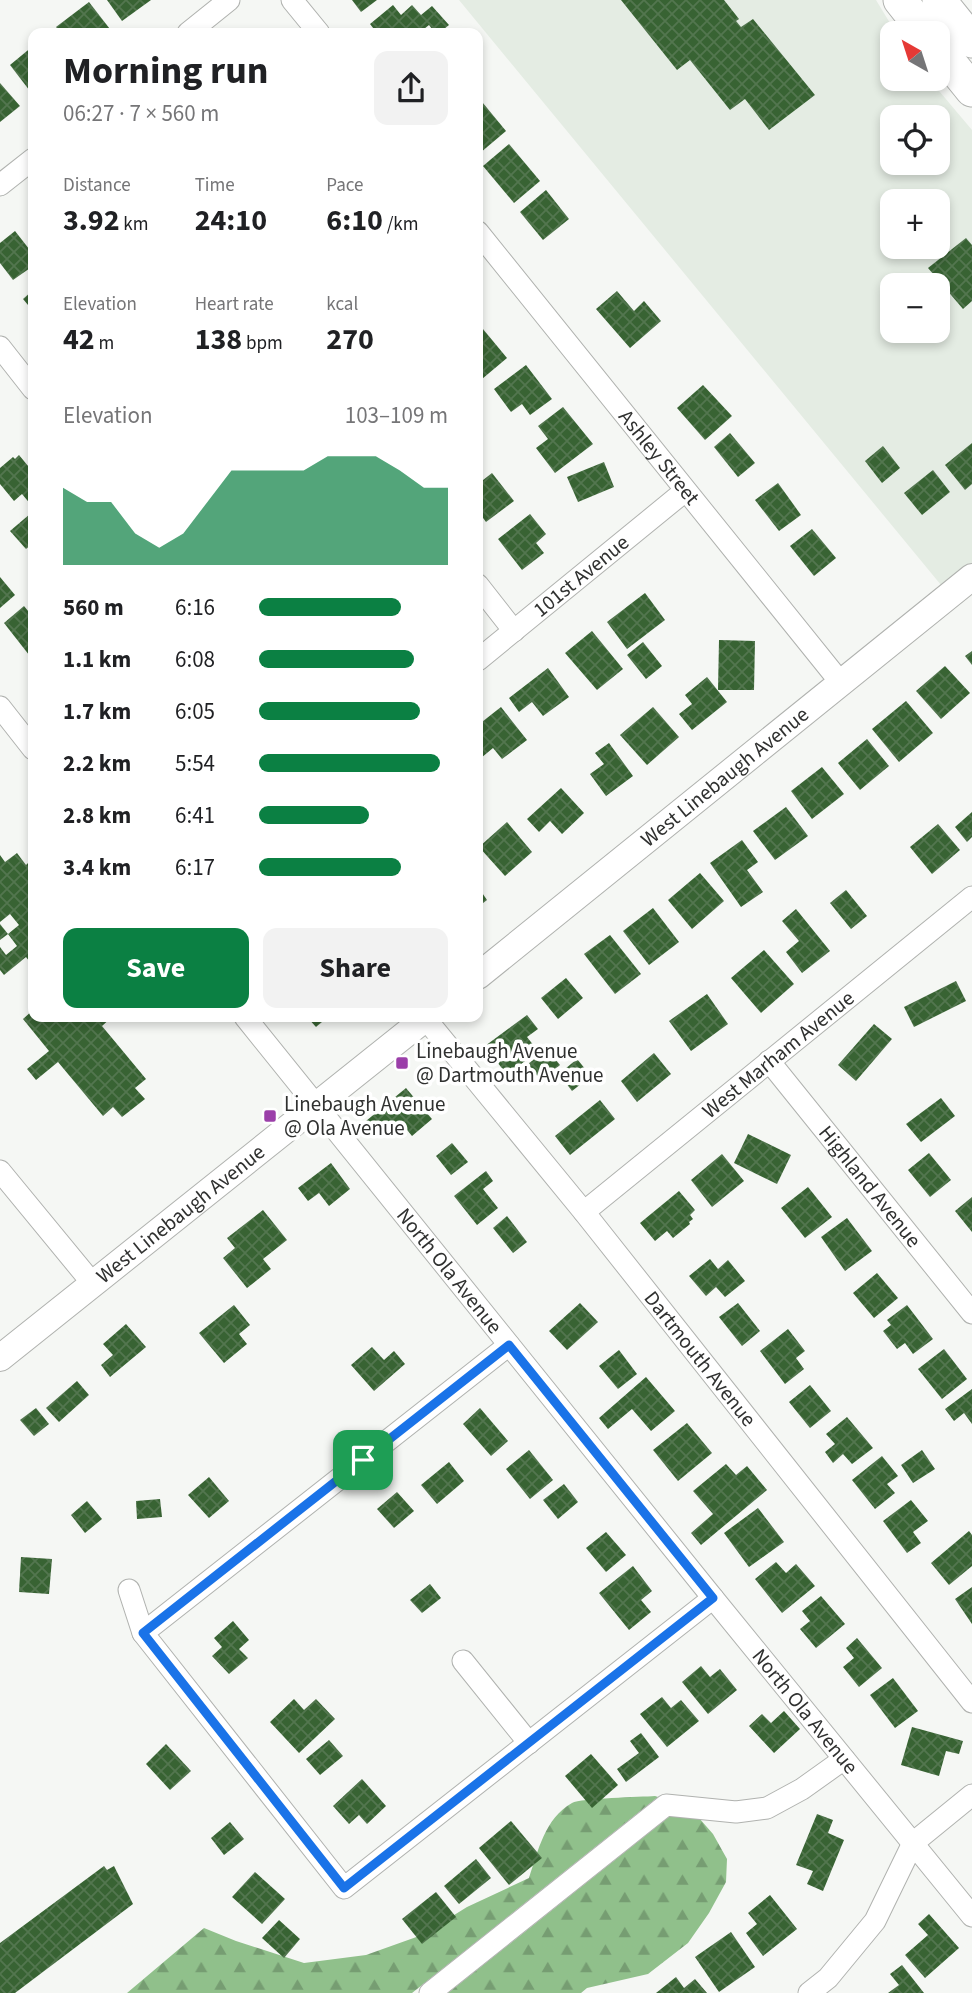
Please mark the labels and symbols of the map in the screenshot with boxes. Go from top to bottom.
north arrow [880,21,950,91]
street label: Ashley Street [612,403,707,511]
street label: 101st Avenue [527,528,635,624]
street label: West Linebaugh Avenue [634,700,815,854]
street label: West Marham Avenue [696,983,861,1125]
place label: Linebaugh Avenue @ Dartmouth Avenue [416,1036,604,1090]
marker: Linebaugh Avenue @ Dartmouth Avenue [394,1055,410,1071]
place label: Linebaugh Avenue @ Ola Avenue [284,1089,446,1143]
marker: Linebaugh Avenue @ Ola Avenue [262,1108,278,1124]
street label: Highland Avenue [812,1119,928,1254]
street label: West Linebaugh Avenue [90,1137,271,1291]
street label: North Ola Avenue [390,1202,509,1340]
street label: Dartmouth Avenue [637,1284,763,1433]
pin [333,1430,393,1490]
street label: North Ola Avenue [745,1642,865,1780]

